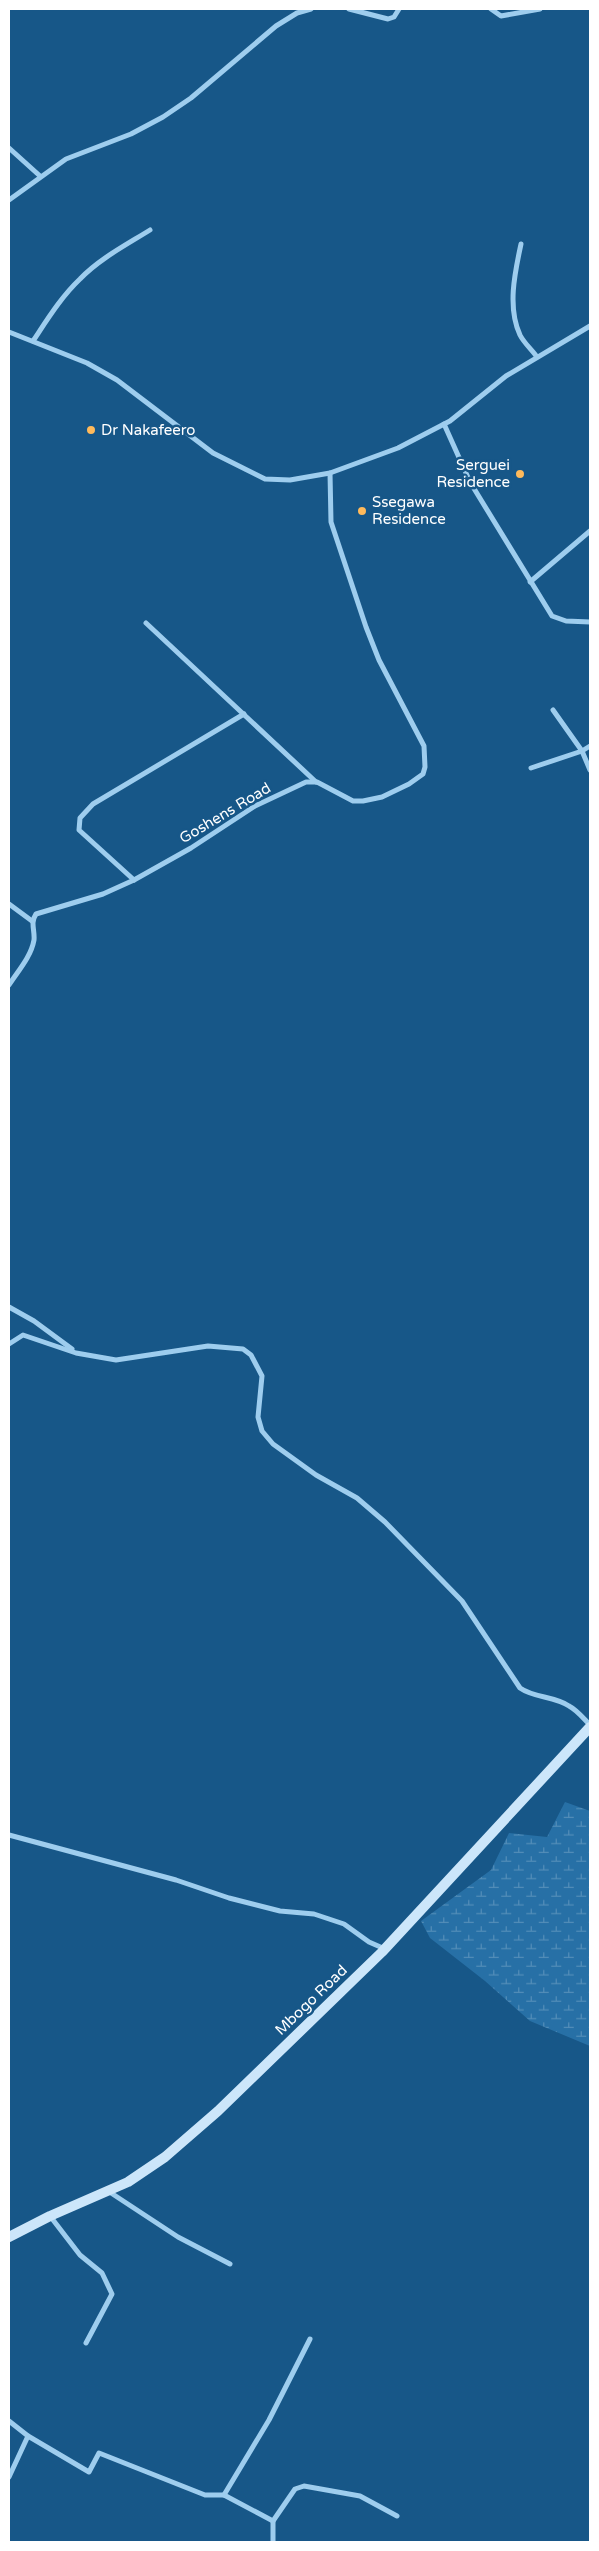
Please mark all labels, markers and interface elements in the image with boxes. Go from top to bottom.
place label: Dr Nakafeero [101,421,195,439]
marker: Dr Nakafeero [85,424,97,436]
place label: Serguei Residence [436,456,510,491]
marker: Serguei Residence [514,468,526,480]
place label: Ssegawa Residence [372,493,446,528]
marker: Ssegawa Residence [356,505,368,517]
street label: Goshens Road [176,779,274,847]
street label: Mbogo Road [271,1961,351,2039]

